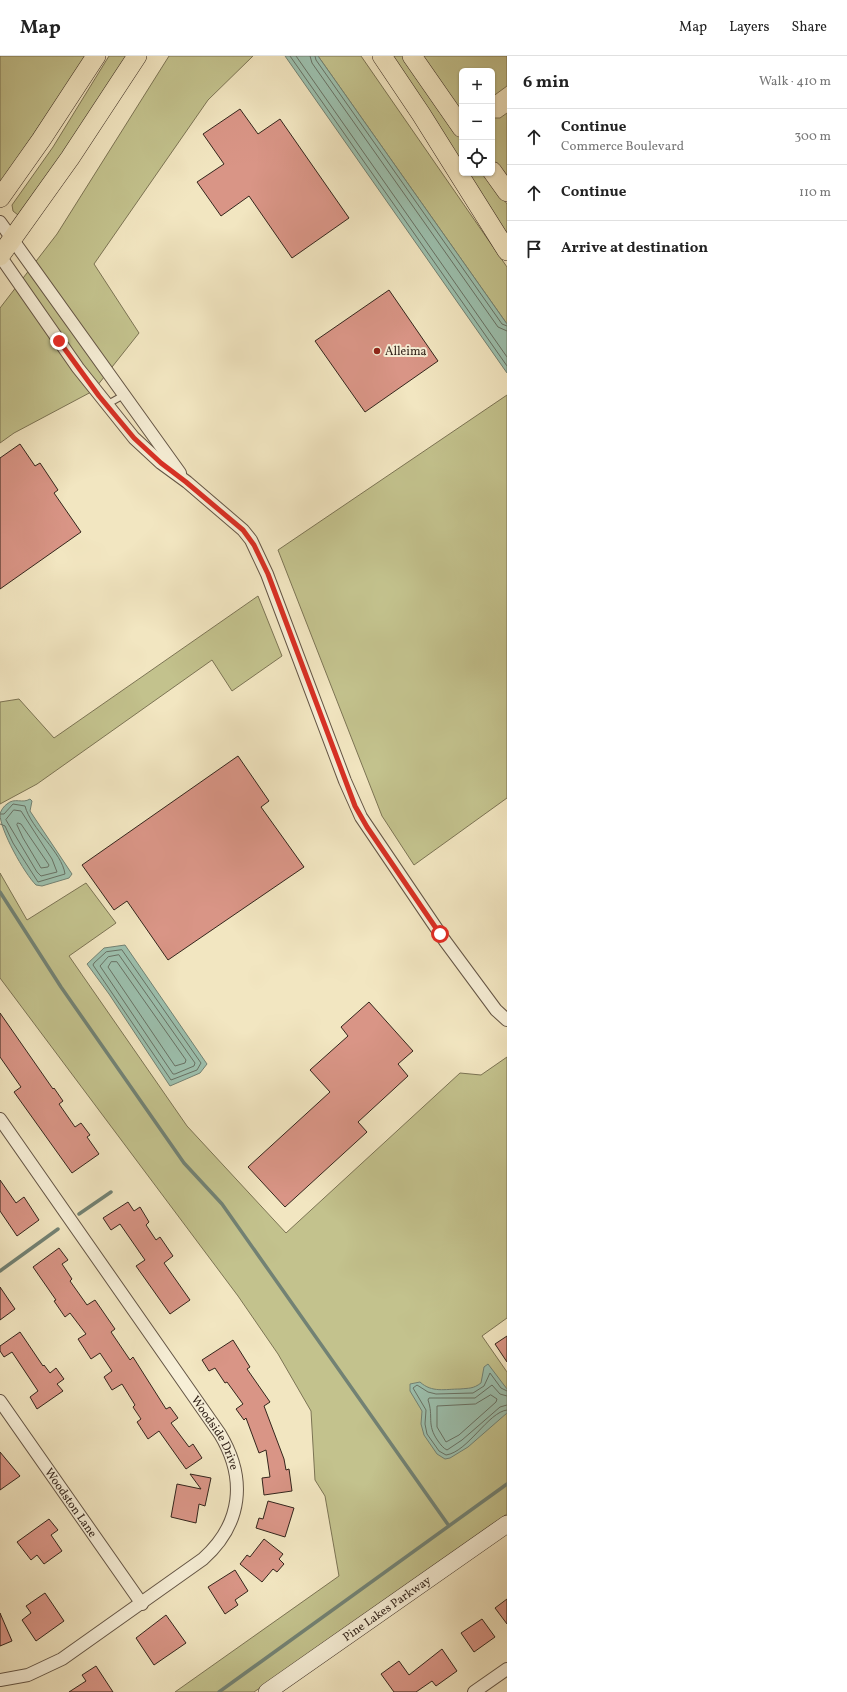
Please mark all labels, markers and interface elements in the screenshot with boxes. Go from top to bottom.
text: Map [20,15,61,41]
text: Map [679,18,707,37]
text: Layers [729,18,769,37]
text: Share [791,18,827,37]
map controls [459,68,495,176]
button: + [459,68,495,104]
text: 6 min [523,71,569,94]
text: Walk · 410 m [759,73,831,91]
button: − [459,104,495,140]
text: Continue [561,117,626,138]
icon: ahead [523,126,545,148]
text: 300 m [795,128,831,146]
text: Commerce Boulevard [561,138,684,156]
button: locate [459,140,495,176]
icon: ahead [523,182,545,204]
text: Continue [561,182,626,203]
text: 110 m [799,184,831,202]
icon: arrive [523,238,545,260]
text: Arrive at destination [561,238,708,259]
route end [50,332,68,350]
place label: Alleima [385,344,427,360]
marker: Alleima [372,346,382,356]
route start [431,925,449,943]
street label: Woodside Drive [187,1393,242,1472]
street label: Woodston Lane [40,1465,100,1541]
street label: Pine Lakes Parkway [340,1572,435,1646]

